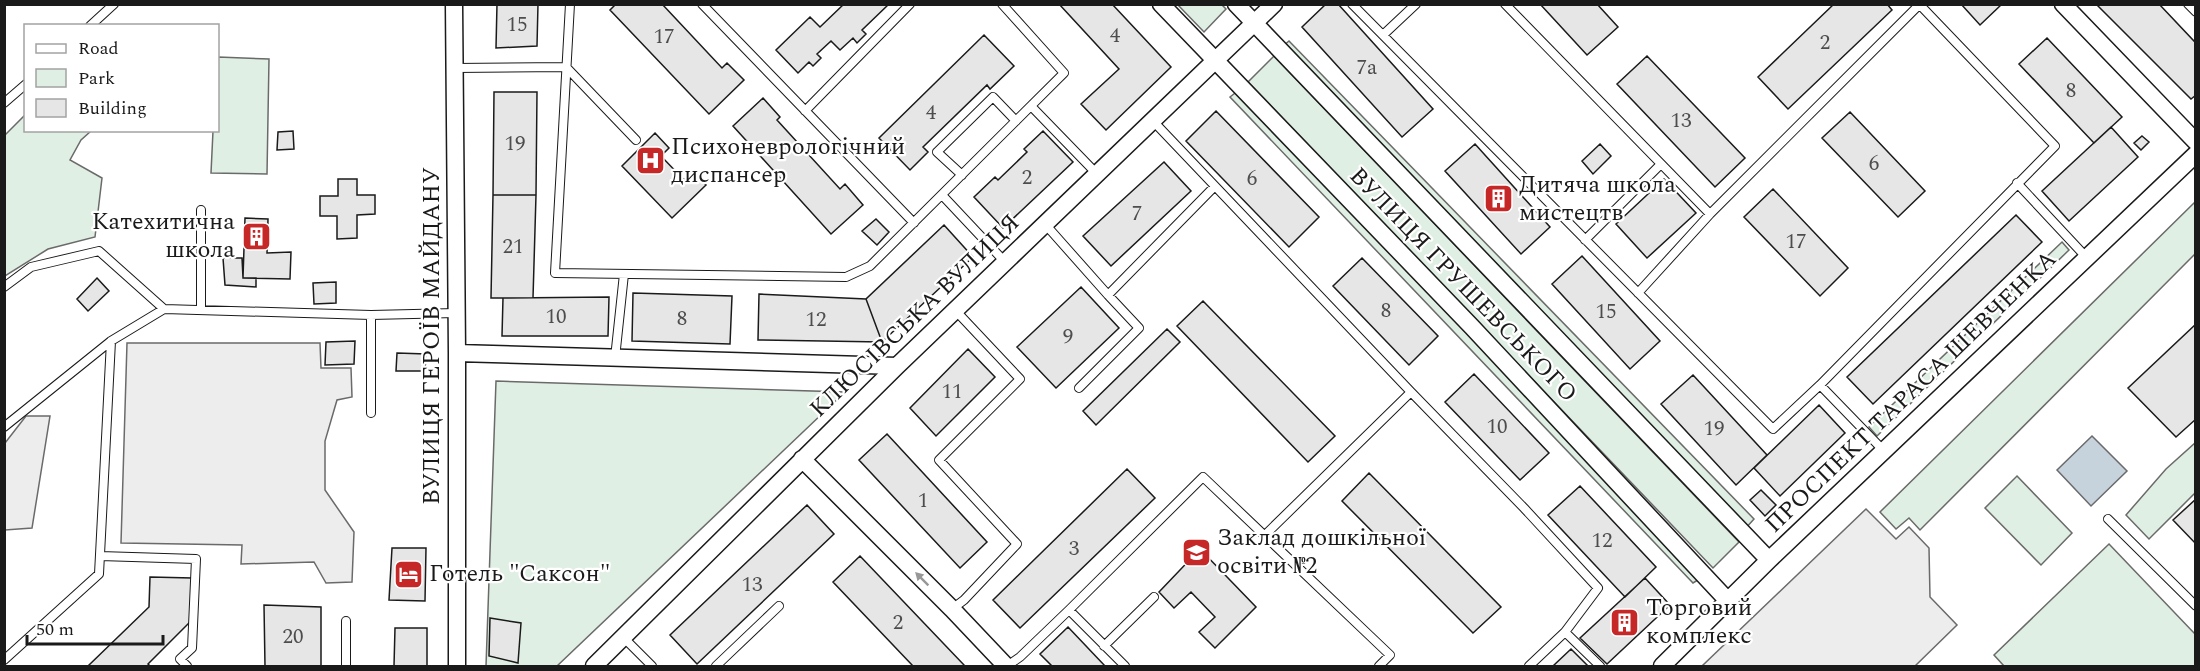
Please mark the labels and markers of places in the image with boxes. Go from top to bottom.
place label: Психоневрологічний диспансер [671,129,905,193]
hospital icon: Психоневрологічний диспансер [634,145,666,177]
place label: Дитяча школа мистецтв [1519,167,1676,231]
building icon: Дитяча школа мистецтв [1482,183,1514,215]
place label: Катехитична школа [92,204,235,268]
building icon: Катехитична школа [240,220,272,252]
place label: Заклад дошкільної освіти №2 [1217,520,1427,584]
school or university icon: Заклад дошкільної освіти №2 [1180,536,1212,568]
place label: Готель "Саксон" [429,556,610,592]
hotel icon: Готель "Саксон" [392,558,424,590]
place label: Торговий комплекс [1646,590,1752,654]
building icon: Торговий комплекс [1609,606,1641,638]

